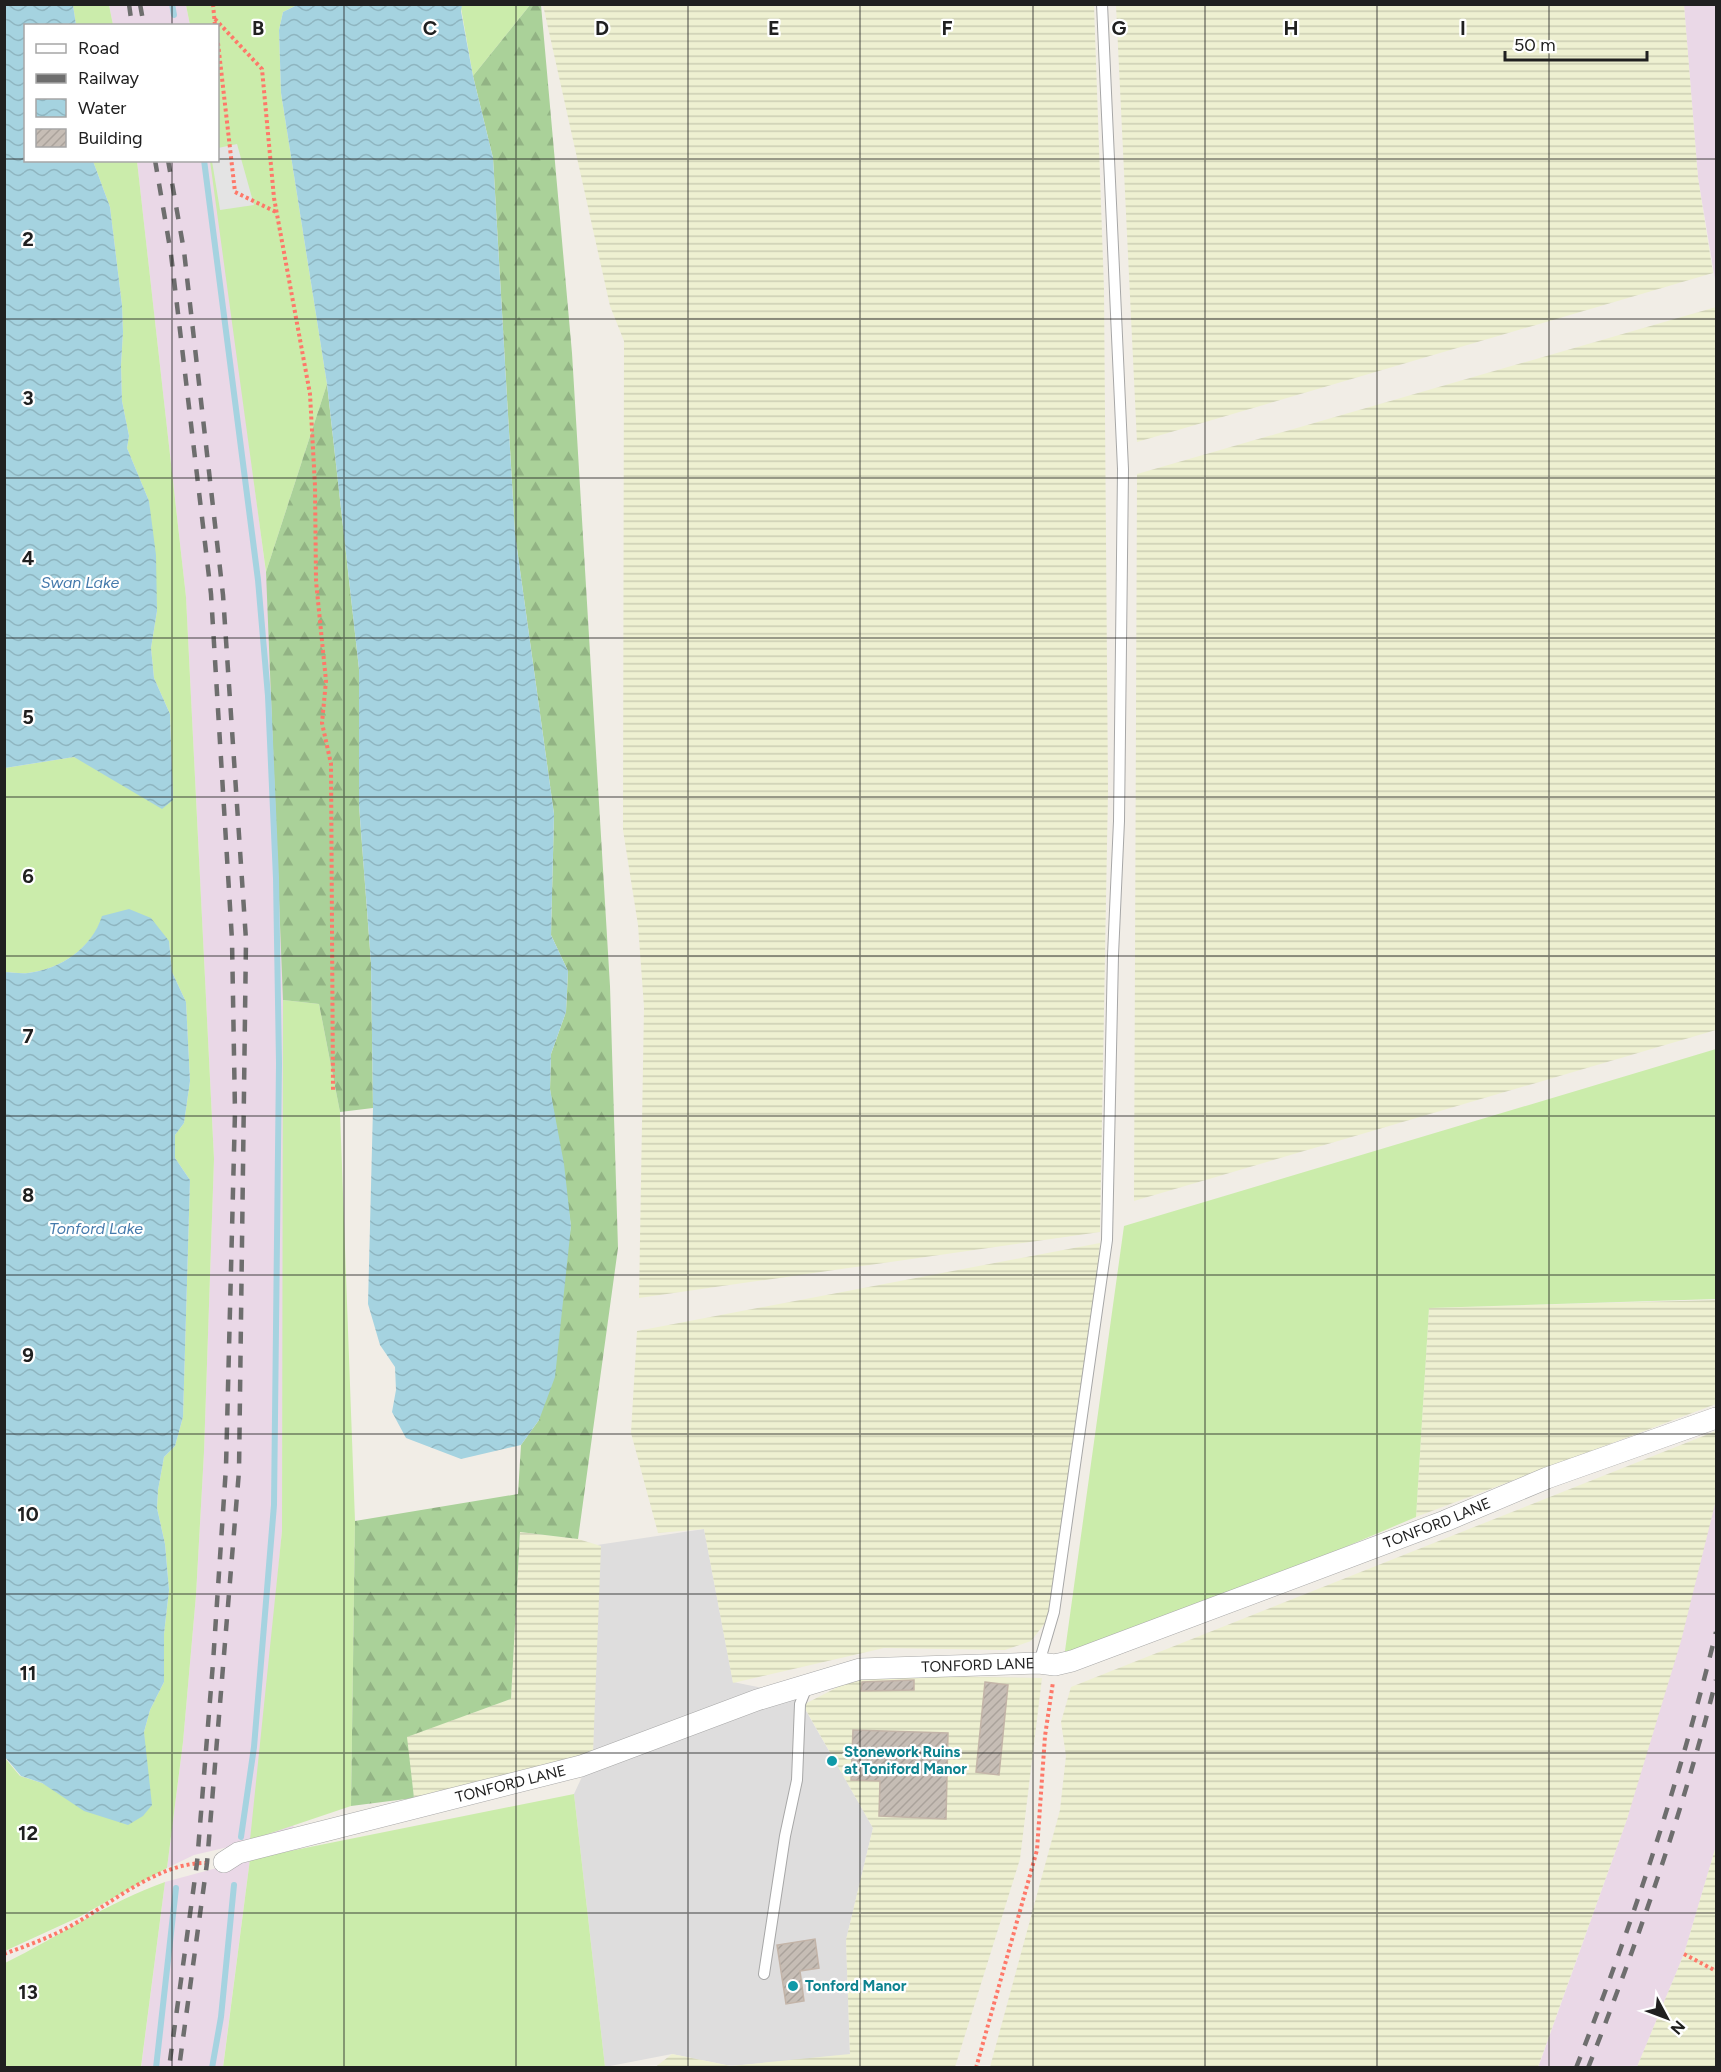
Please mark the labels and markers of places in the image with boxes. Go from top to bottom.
place label: Stonework Ruins at Toniford Manor [844,1743,967,1778]
marker: Stonework Ruins at Toniford Manor [825,1754,839,1768]
place label: Tonford Manor [805,1977,907,1995]
marker: Tonford Manor [786,1979,800,1993]

